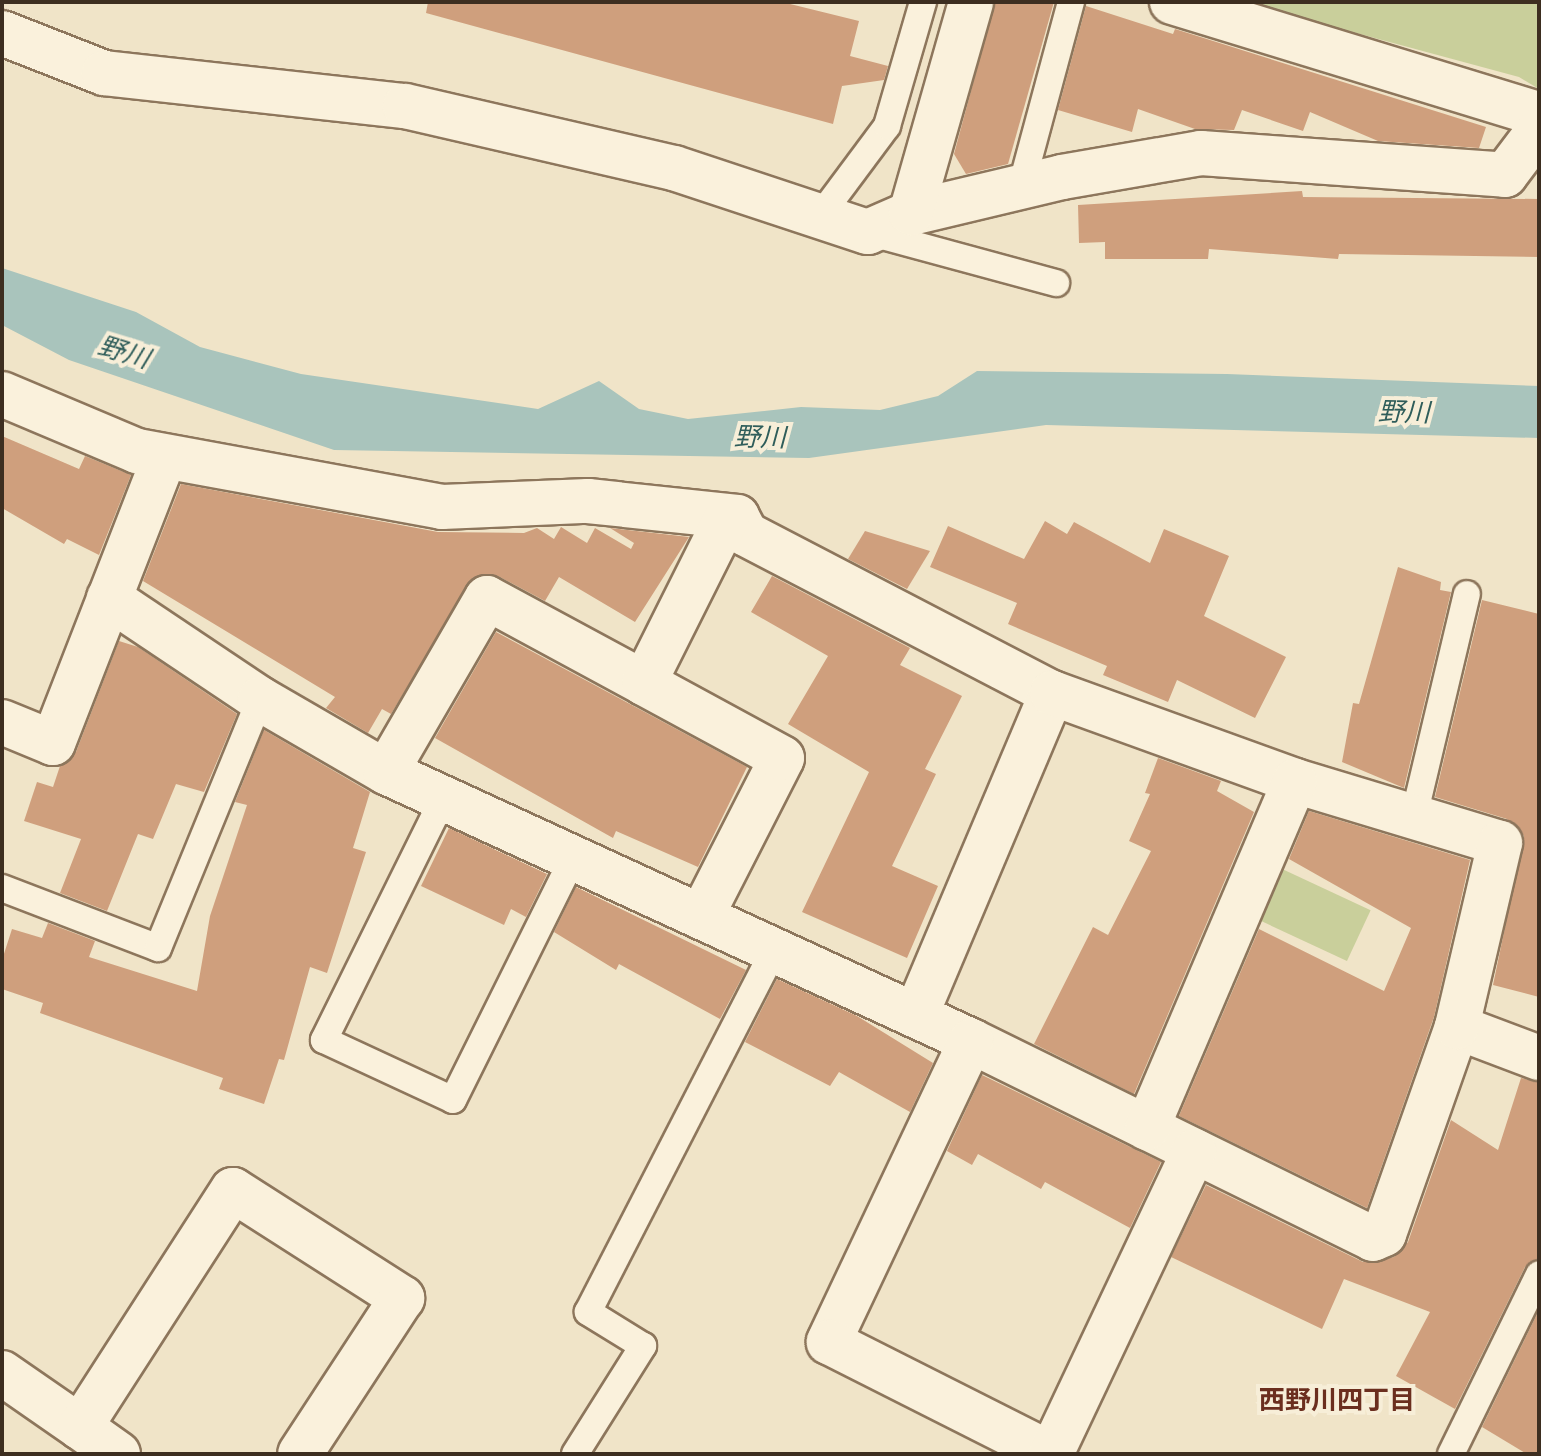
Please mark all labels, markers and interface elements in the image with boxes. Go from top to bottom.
water label: 野川 [95,329,153,375]
water label: 野川 [1378,396,1430,428]
water label: 野川 [734,421,786,453]
district label: 西野川四丁目 [1259,1384,1415,1416]

